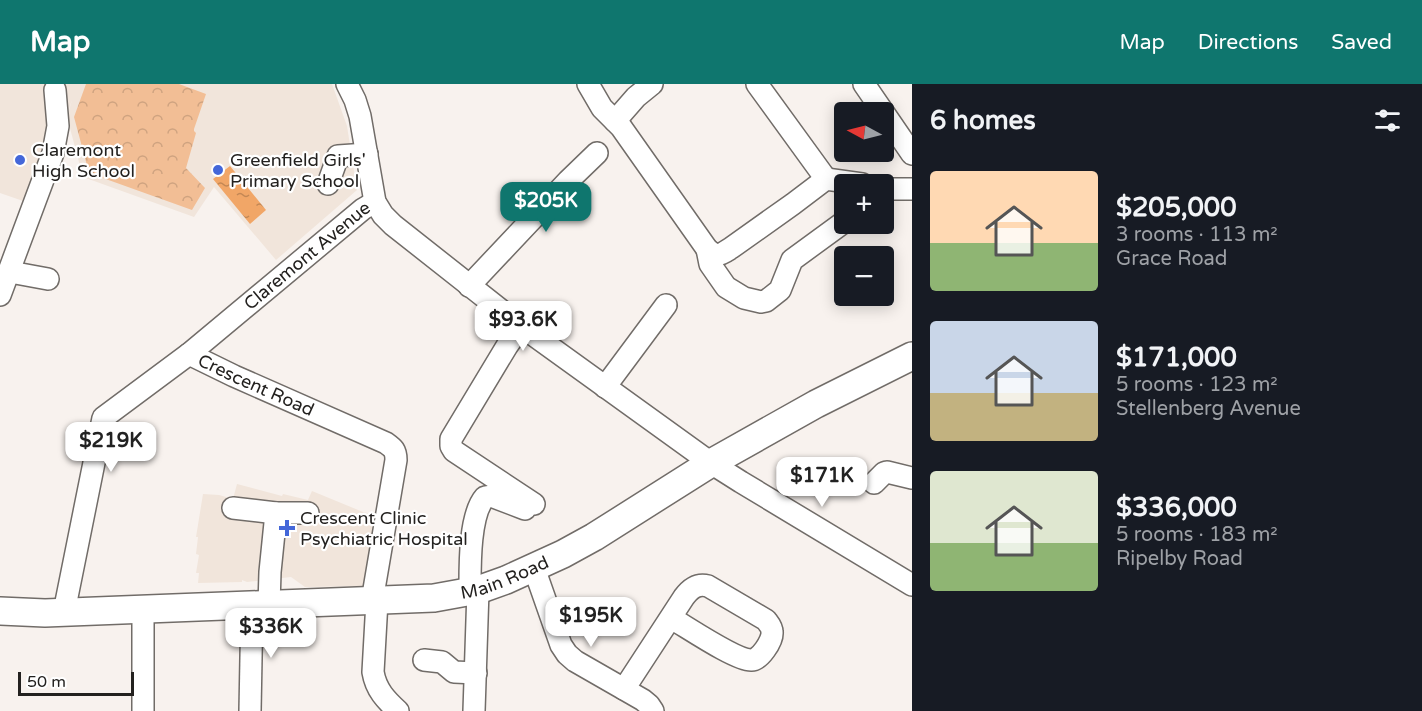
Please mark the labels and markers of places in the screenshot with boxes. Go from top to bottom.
place label: Claremont High School [32,139,135,182]
place label: Greenfield Girls' Primary School [230,149,366,192]
marker: Claremont High School [13,153,27,167]
marker: Greenfield Girls' Primary School [211,163,225,177]
pin: $205K [504,182,588,233]
pin: $93.6K [474,301,572,352]
pin: $219K [69,422,153,473]
pin: $171K [780,457,864,508]
place label: Crescent Clinic Psychiatric Hospital [300,507,468,550]
marker: Crescent Clinic Psychiatric Hospital [278,519,296,537]
pin: $195K [549,597,633,648]
pin: $336K [229,608,313,659]

